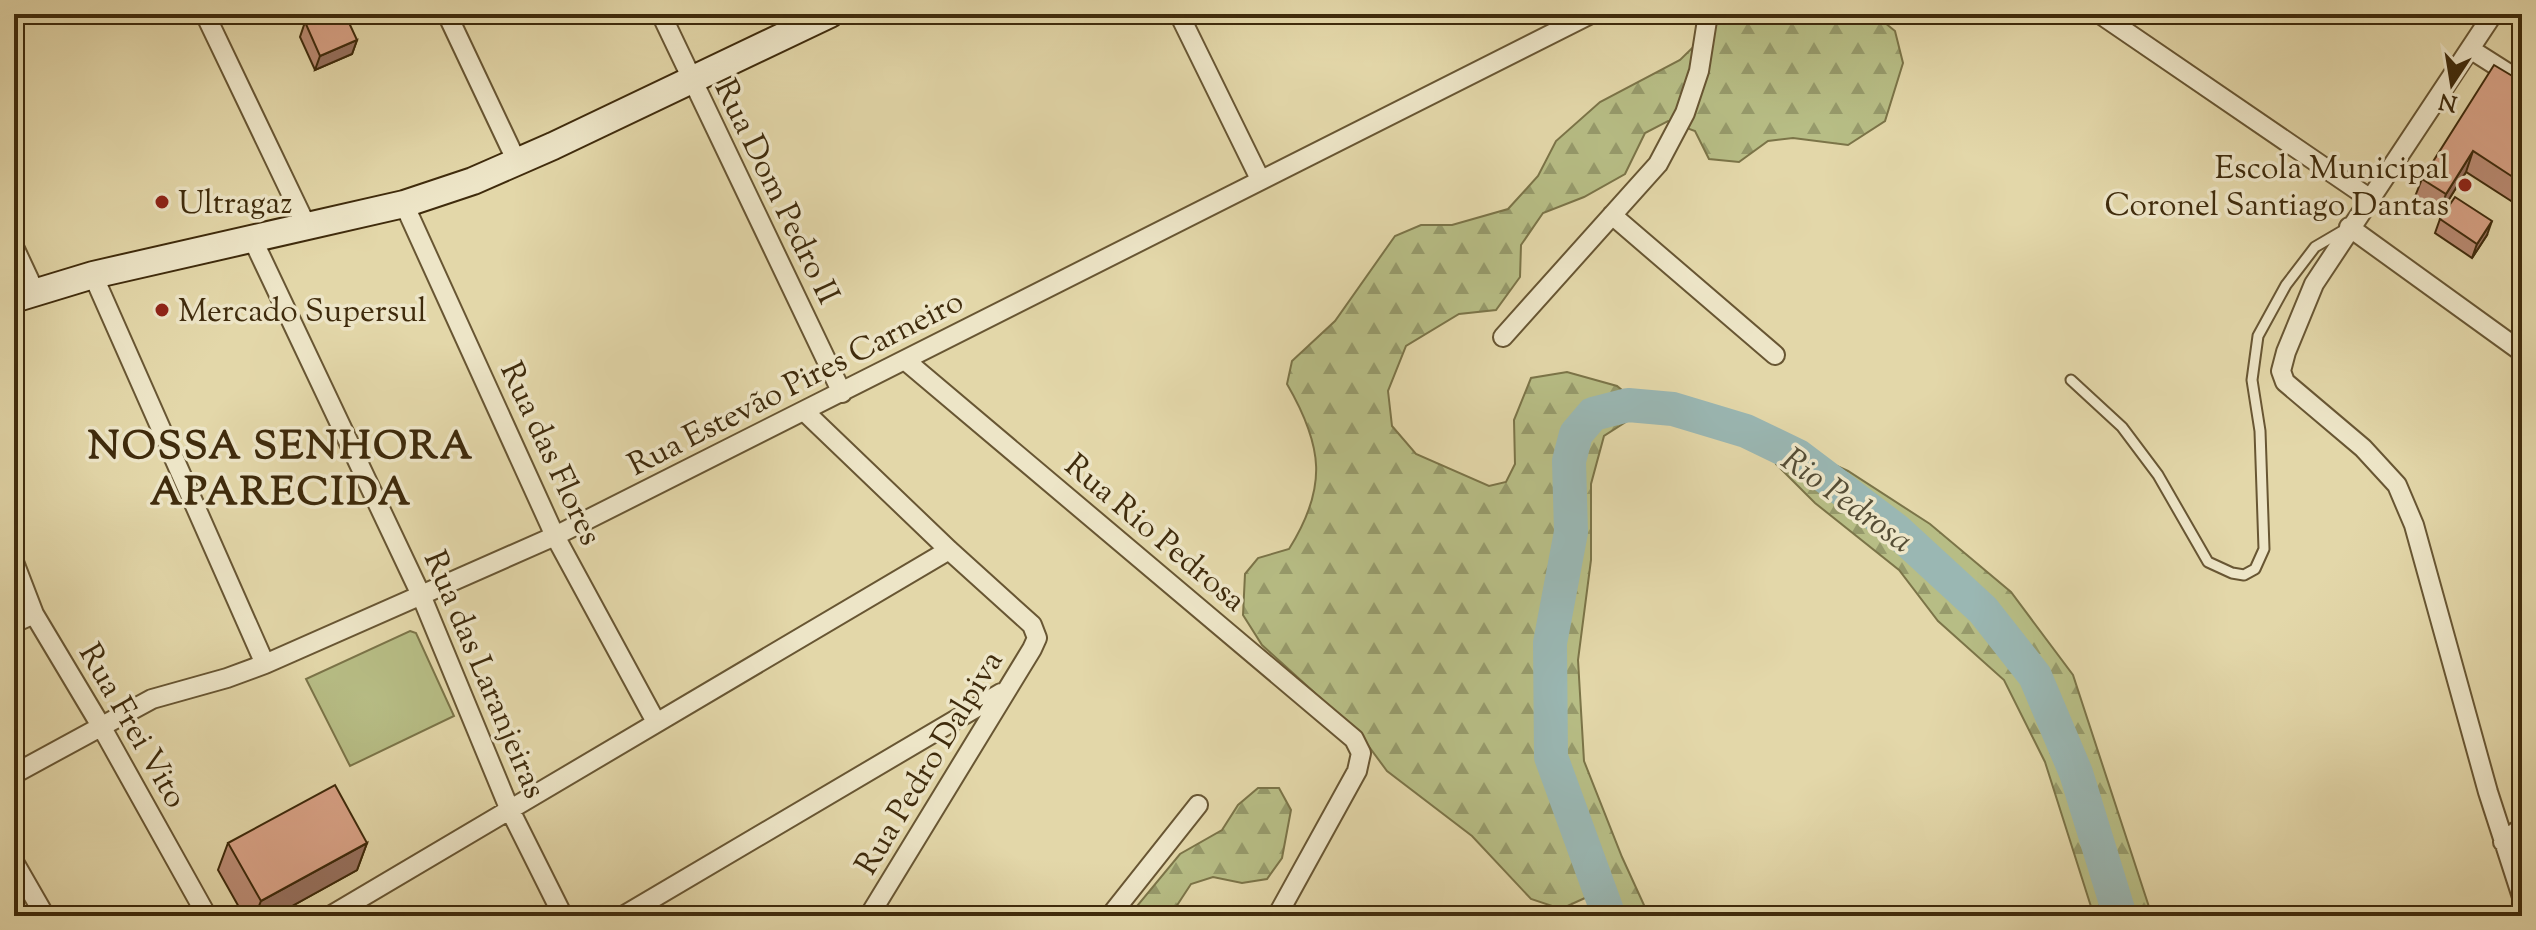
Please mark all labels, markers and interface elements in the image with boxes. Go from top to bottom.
north arrow [2412,44,2492,124]
street label: Rua Dom Pedro II [701,72,850,312]
text: N [2436,83,2460,118]
place label: Escola Municipal Coronel Santiago Dantas [2105,147,2449,230]
marker: Escola Municipal Coronel Santiago Dantas [2456,176,2474,194]
place label: Ultragaz [178,182,292,228]
marker: Ultragaz [153,193,171,211]
street label: Rua Estevão Pires Carneiro [621,280,972,489]
place label: Mercado Supersul [178,290,427,336]
marker: Mercado Supersul [153,301,171,319]
street label: Rua das Flores [487,355,612,554]
district label: NOSSA SENHORA APARECIDA [88,420,474,523]
water label: Rio Pedrosa [1770,437,1922,566]
street label: Rua Rio Pedrosa [1053,445,1255,624]
street label: Rua das Laranjeiras [410,544,556,806]
street label: Rua Frei Vito [66,636,197,817]
street label: Rua Pedro Dalpiva [845,642,1016,885]

